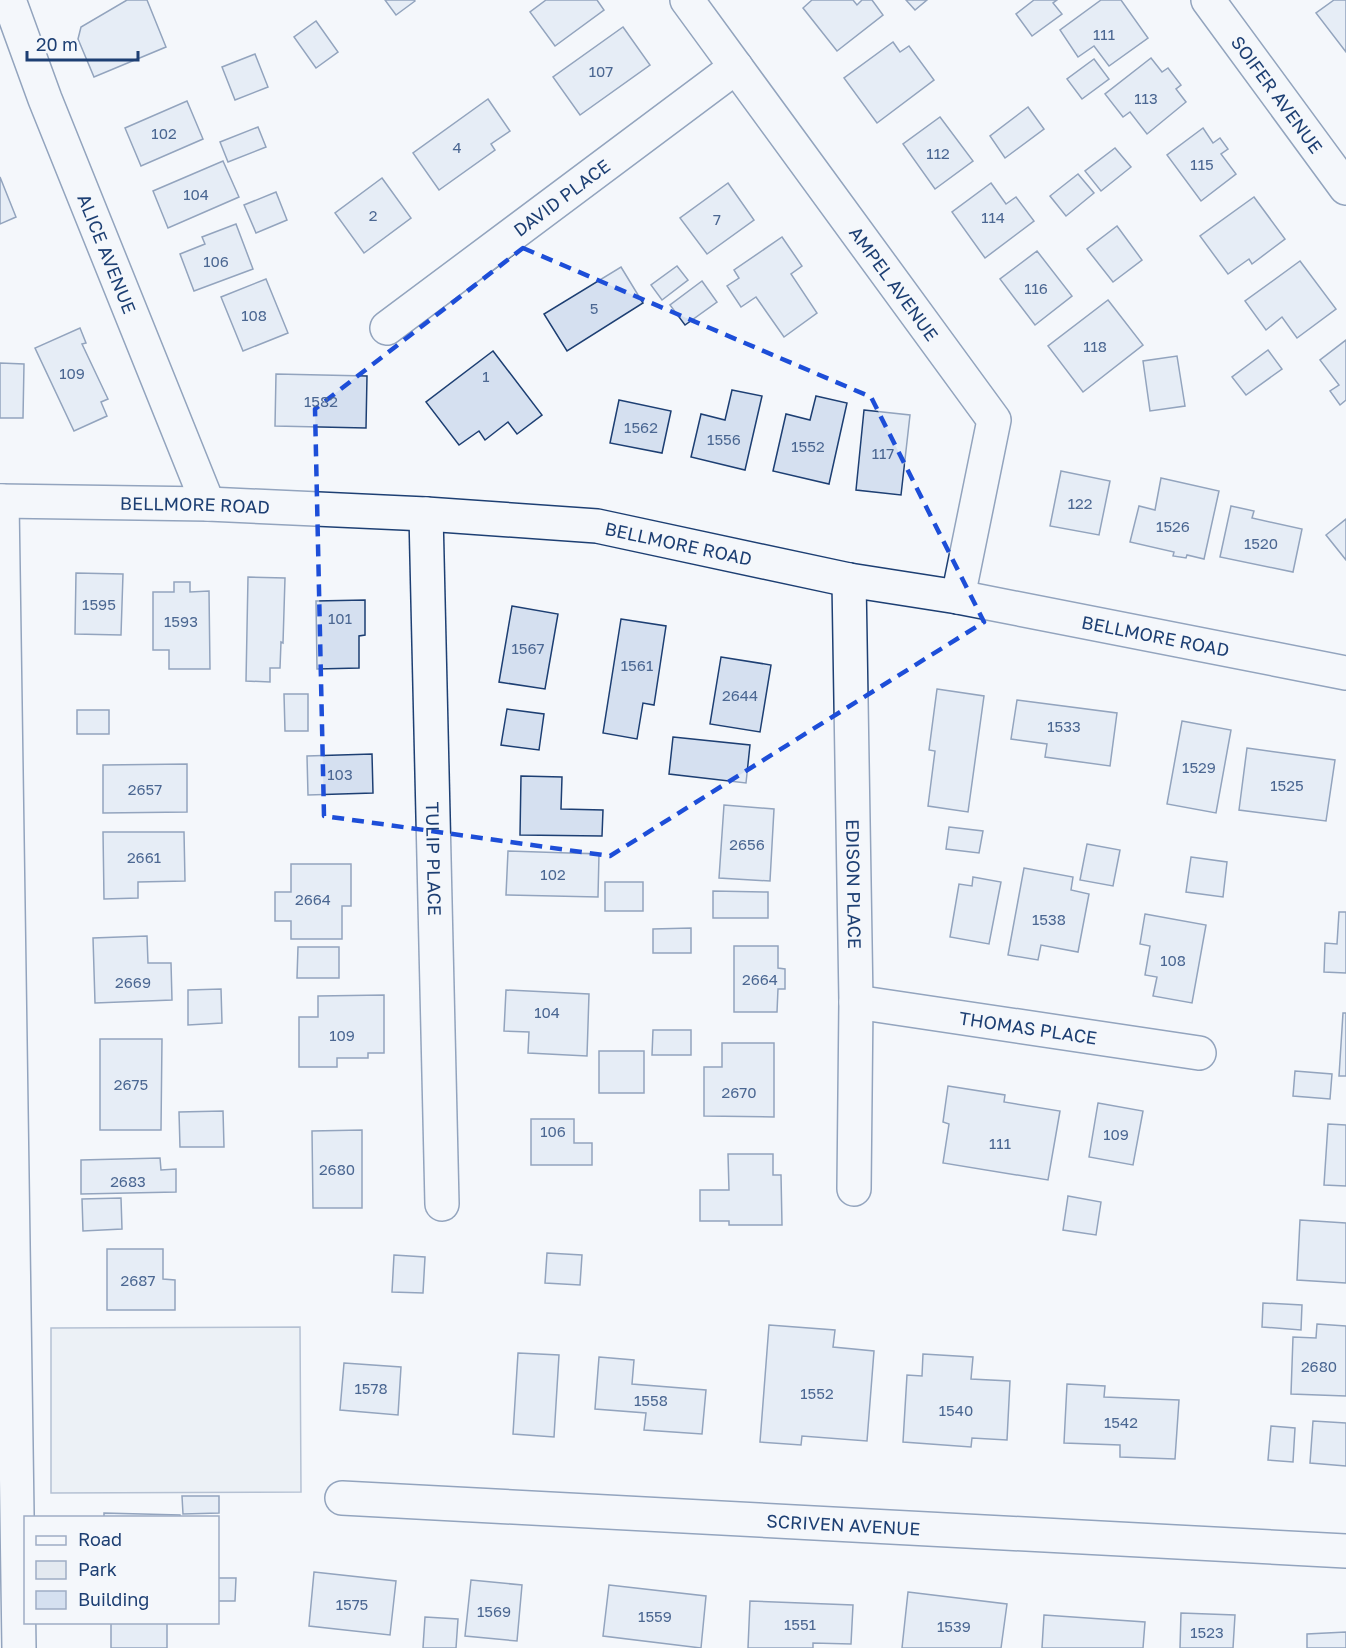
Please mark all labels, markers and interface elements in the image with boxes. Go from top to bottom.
scale bar [27,24,138,62]
house number: 111 [1093,25,1115,43]
street label: SOIFER AVENUE [1227,31,1328,157]
text: 20 m [36,33,78,55]
house number: 107 [589,62,613,80]
house number: 113 [1134,89,1158,107]
house number: 102 [151,124,177,142]
house number: 4 [452,138,462,156]
house number: 112 [926,144,950,162]
street label: DAVID PLACE [509,154,614,241]
house number: 115 [1190,155,1214,173]
house number: 104 [183,185,209,203]
street label: ALICE AVENUE [73,191,141,317]
house number: 2 [369,206,377,224]
house number: 114 [981,208,1005,226]
house number: 7 [713,210,721,228]
street label: AMPEL AVENUE [845,222,943,345]
house number: 106 [203,252,229,270]
house number: 116 [1024,279,1048,297]
house number: 5 [590,299,598,317]
house number: 108 [241,306,267,324]
house number: 118 [1083,337,1107,355]
house number: 109 [59,364,85,382]
house number: 1 [482,367,490,385]
house number: 1582 [304,392,338,410]
house number: 1562 [624,418,658,436]
house number: 1556 [707,430,741,448]
house number: 1552 [791,437,825,455]
house number: 117 [872,444,894,462]
street label: BELLMORE ROAD [120,492,270,518]
house number: 122 [1068,494,1092,512]
street label: BELLMORE ROAD [603,517,754,570]
house number: 1526 [1156,517,1190,535]
house number: 1520 [1244,534,1278,552]
house number: 1595 [82,595,116,613]
house number: 101 [328,609,352,627]
street label: BELLMORE ROAD [1080,610,1231,661]
house number: 1593 [164,612,198,630]
house number: 1567 [511,639,545,657]
house number: 1561 [621,656,653,674]
house number: 2644 [722,686,758,704]
house number: 1533 [1047,717,1081,735]
house number: 1529 [1182,758,1216,776]
house number: 103 [327,765,353,783]
house number: 1525 [1270,776,1304,794]
house number: 2657 [128,780,162,798]
street label: TULIP PLACE [422,802,446,916]
street label: EDISON PLACE [842,819,866,949]
house number: 2656 [729,835,765,853]
house number: 2661 [127,848,161,866]
house number: 102 [540,865,566,883]
house number: 2664 [295,890,331,908]
house number: 1538 [1032,910,1066,928]
house number: 108 [1160,951,1186,969]
house number: 2664 [742,970,778,988]
house number: 2669 [115,973,151,991]
house number: 104 [534,1003,560,1021]
street label: THOMAS PLACE [958,1006,1099,1049]
house number: 109 [329,1026,355,1044]
house number: 2675 [114,1075,148,1093]
house number: 2670 [721,1083,757,1101]
house number: 106 [540,1122,566,1140]
house number: 109 [1103,1125,1129,1143]
house number: 111 [989,1134,1011,1152]
house number: 2680 [319,1160,355,1178]
house number: 2683 [110,1172,146,1190]
house number: 2687 [121,1271,155,1289]
house number: 2680 [1301,1357,1337,1375]
house number: 1578 [354,1379,388,1397]
house number: 1552 [800,1384,834,1402]
house number: 1558 [634,1391,668,1409]
house number: 1540 [939,1401,973,1419]
house number: 1542 [1104,1413,1138,1431]
street label: SCRIVEN AVENUE [766,1509,921,1540]
legend [24,1516,219,1624]
text: Road [78,1528,122,1550]
text: Park [78,1558,117,1580]
text: Building [78,1588,149,1610]
house number: 1575 [336,1595,368,1613]
house number: 1569 [477,1602,511,1620]
house number: 1559 [638,1607,672,1625]
house number: 1551 [784,1615,816,1633]
house number: 1539 [937,1617,971,1635]
house number: 1523 [1190,1623,1224,1641]

